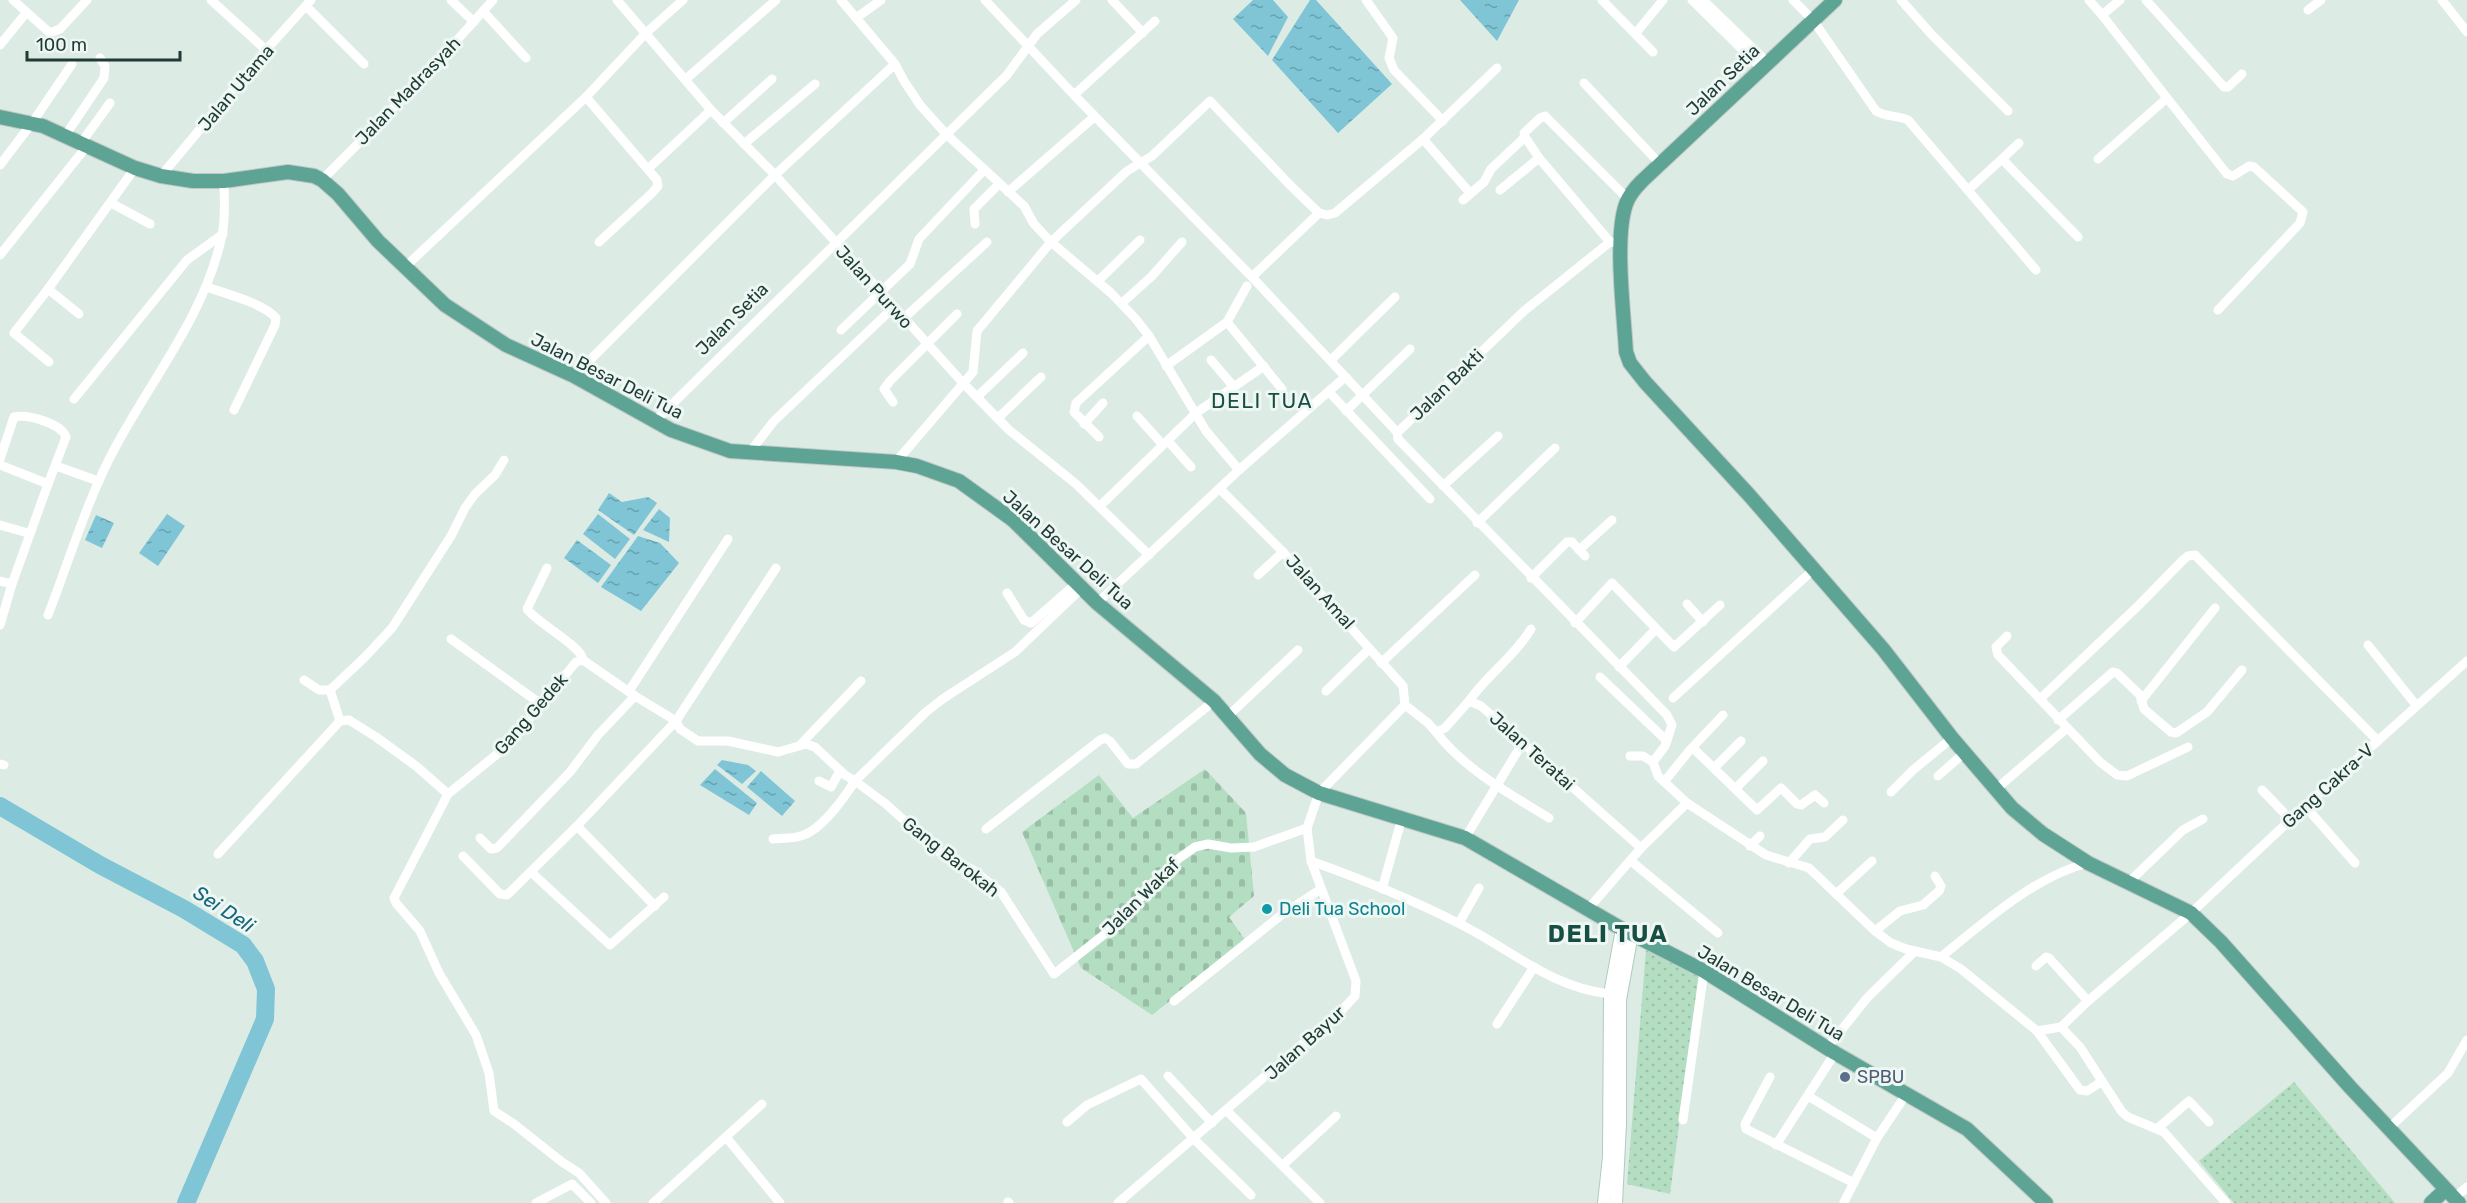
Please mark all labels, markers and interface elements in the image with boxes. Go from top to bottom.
scale bar [27,24,180,62]
street label: Jalan Madrasyah [351,32,465,150]
text: 100 m [36,34,87,56]
street label: Jalan Utama [193,40,279,136]
street label: Jalan Setia [1682,40,1764,120]
street label: Jalan Purwo [831,241,917,333]
street label: Jalan Setia [691,278,773,360]
street label: Jalan Besar Deli Tua [527,328,687,424]
street label: Jalan Bakti [1406,345,1488,425]
district label: DELI TUA [1211,388,1313,413]
street label: Jalan Besar Deli Tua [998,486,1138,614]
street label: Jalan Amal [1281,550,1359,634]
street label: Gang Gedek [490,668,573,759]
street label: Jalan Teratai [1485,707,1579,795]
street label: Gang Cakra-V [2278,739,2379,833]
street label: Gang Barokah [898,812,1004,902]
street label: Jalan Wakaf [1098,854,1184,940]
water label: Sei Deli [189,880,260,938]
place label: Deli Tua School [1279,898,1405,920]
marker: Deli Tua School [1260,902,1274,916]
district label: DELI TUA [1548,920,1668,948]
street label: Jalan Besar Deli Tua [1693,940,1849,1046]
street label: Jalan Bayur [1260,1001,1350,1085]
place label: SPBU [1857,1066,1904,1088]
marker: SPBU [1838,1070,1852,1084]

